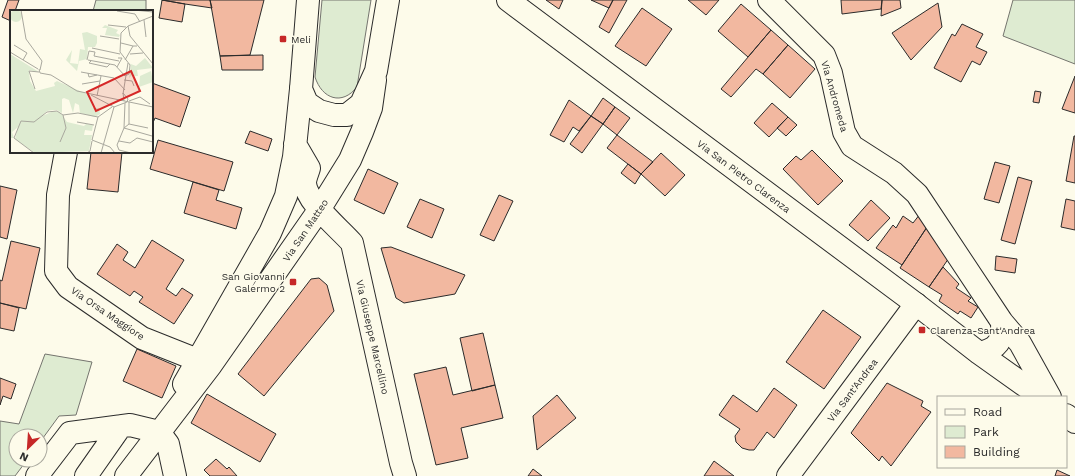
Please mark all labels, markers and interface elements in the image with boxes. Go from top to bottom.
inset map [10,10,153,153]
marker: Meli [278,34,288,44]
place label: Meli [291,34,311,45]
street label: Via Andromeda [819,59,850,133]
street label: Via San Pietro Clarenza [695,138,793,215]
street label: Via San Matteo [280,197,330,264]
place label: San Giovanni Galermo 2 [222,271,285,294]
marker: San Giovanni Galermo 2 [288,277,298,287]
street label: Via Giuseppe Marcellino [354,279,391,395]
street label: Via Orsa Maggiore [69,285,147,342]
marker: Clarenza-Sant'Andrea [917,325,927,335]
place label: Clarenza-Sant'Andrea [930,325,1035,336]
street label: Via Sant'Andrea [825,356,880,424]
legend [937,396,1067,468]
text: Road [973,405,1002,419]
text: Park [973,425,999,439]
north arrow [8,428,48,468]
text: Building [973,445,1020,459]
text: N [18,449,30,464]

